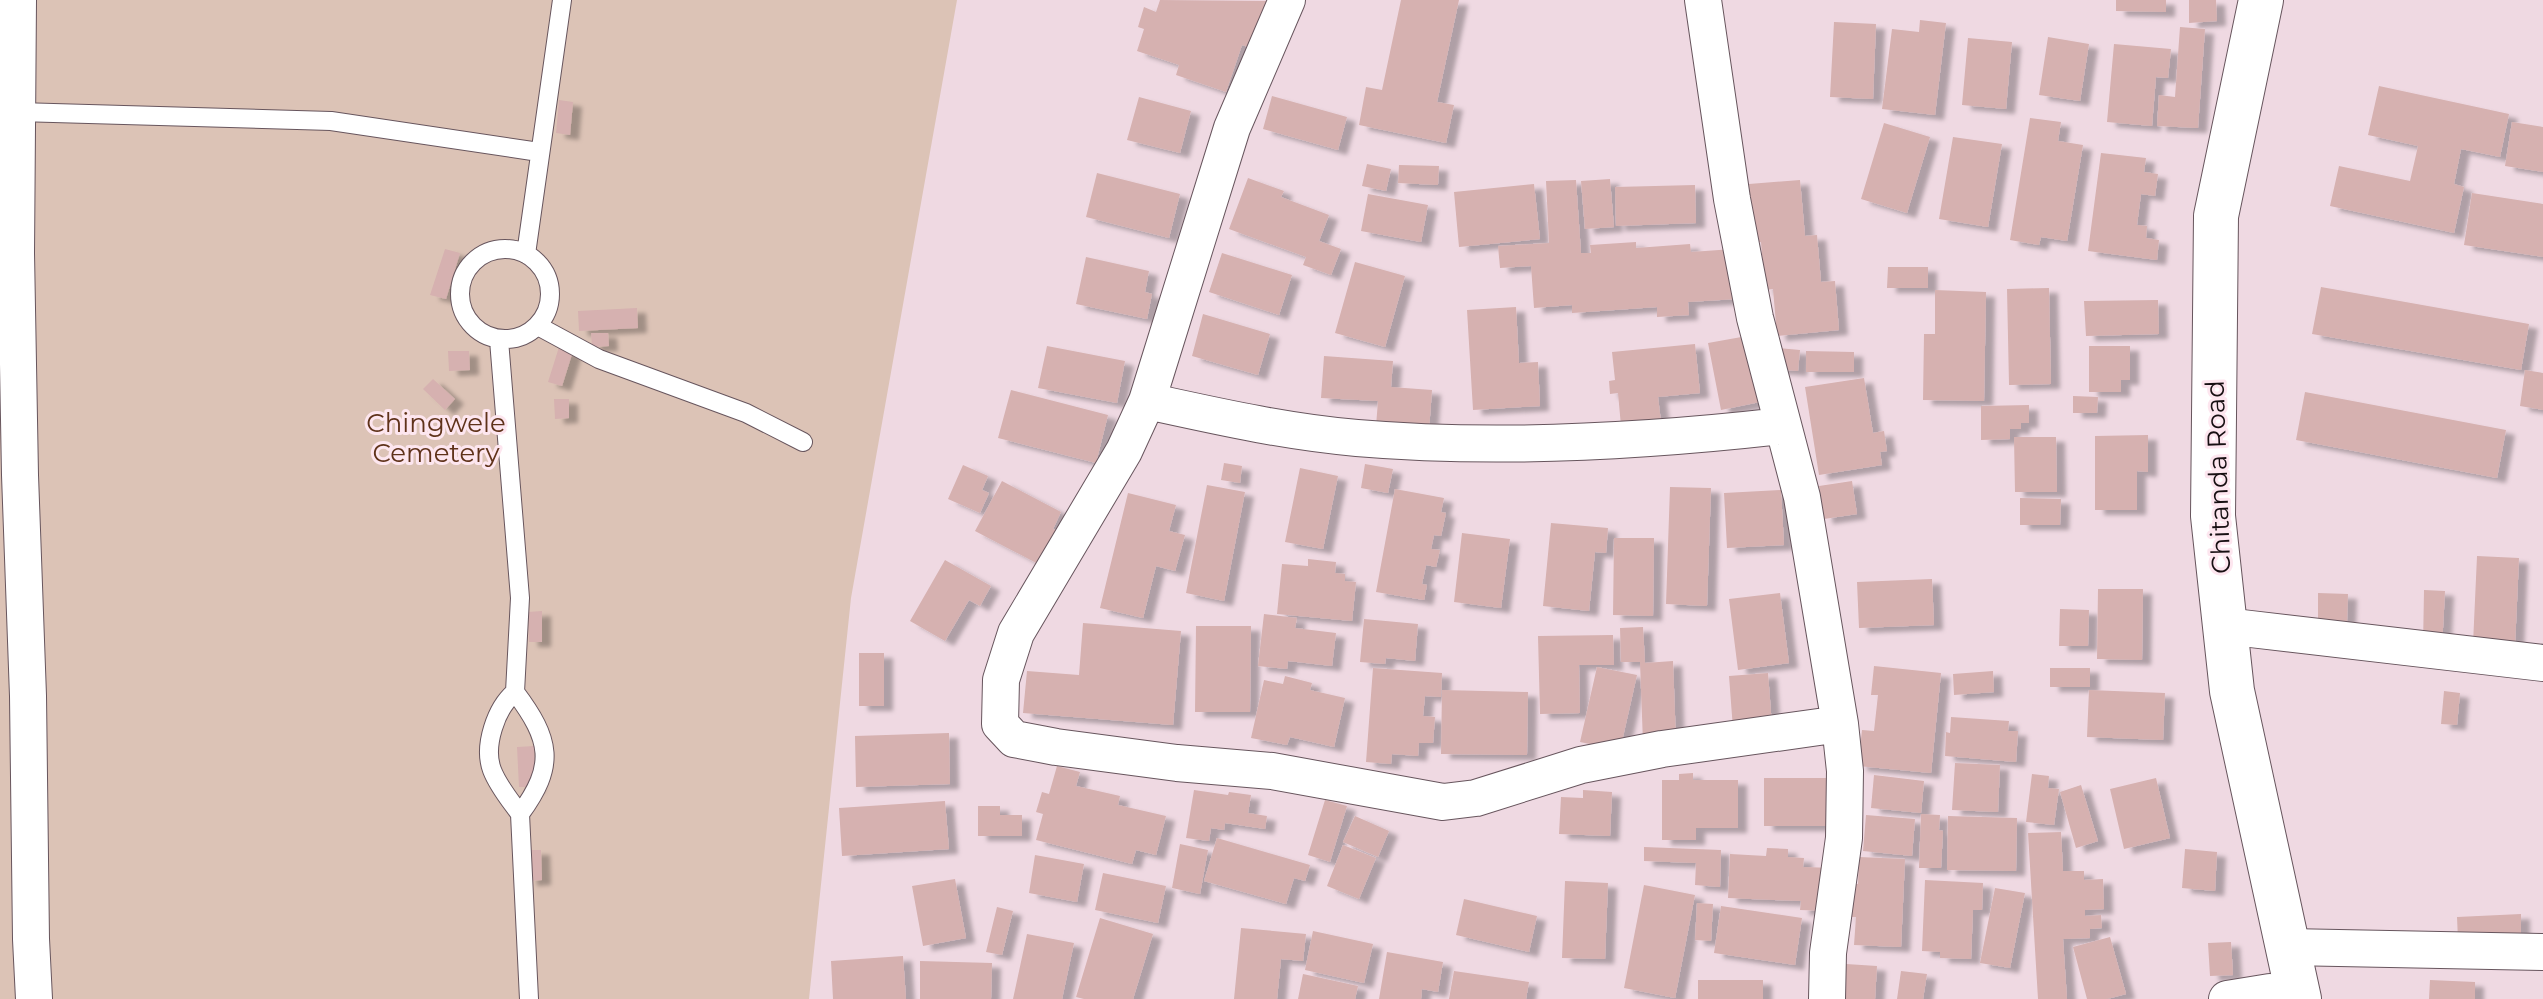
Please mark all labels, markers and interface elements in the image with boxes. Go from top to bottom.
street label: Chitanda Road [2199,380,2237,574]
park label: Chingwele Cemetery [366,407,506,469]

